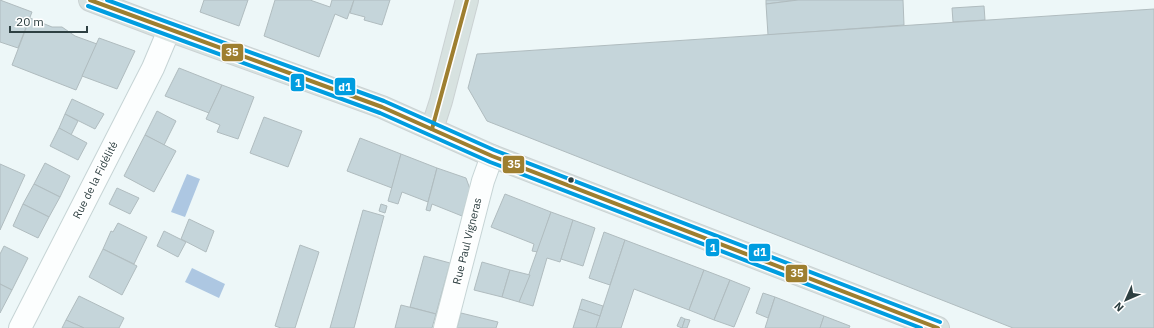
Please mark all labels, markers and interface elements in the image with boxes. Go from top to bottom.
scale bar [10,8,87,34]
text: 20 m [16,14,44,29]
line badge: 35 [221,43,244,62]
text: 35 [225,45,239,59]
line badge: 1 [290,73,305,92]
text: 1 [295,76,302,90]
line badge: d1 [334,77,356,96]
text: d1 [338,80,352,94]
street label: Rue de la Fidélité [69,139,121,221]
line badge: 35 [502,155,525,174]
text: 35 [507,157,521,171]
unlabelled marker [566,175,576,185]
street label: Rue Paul Vigneras [449,196,485,286]
line badge: 1 [705,238,720,257]
text: 1 [710,241,717,255]
line badge: d1 [748,243,771,262]
text: d1 [753,245,767,259]
line badge: 35 [785,264,808,283]
text: 35 [790,266,804,280]
north arrow [1106,280,1146,320]
text: N [1111,299,1127,315]

